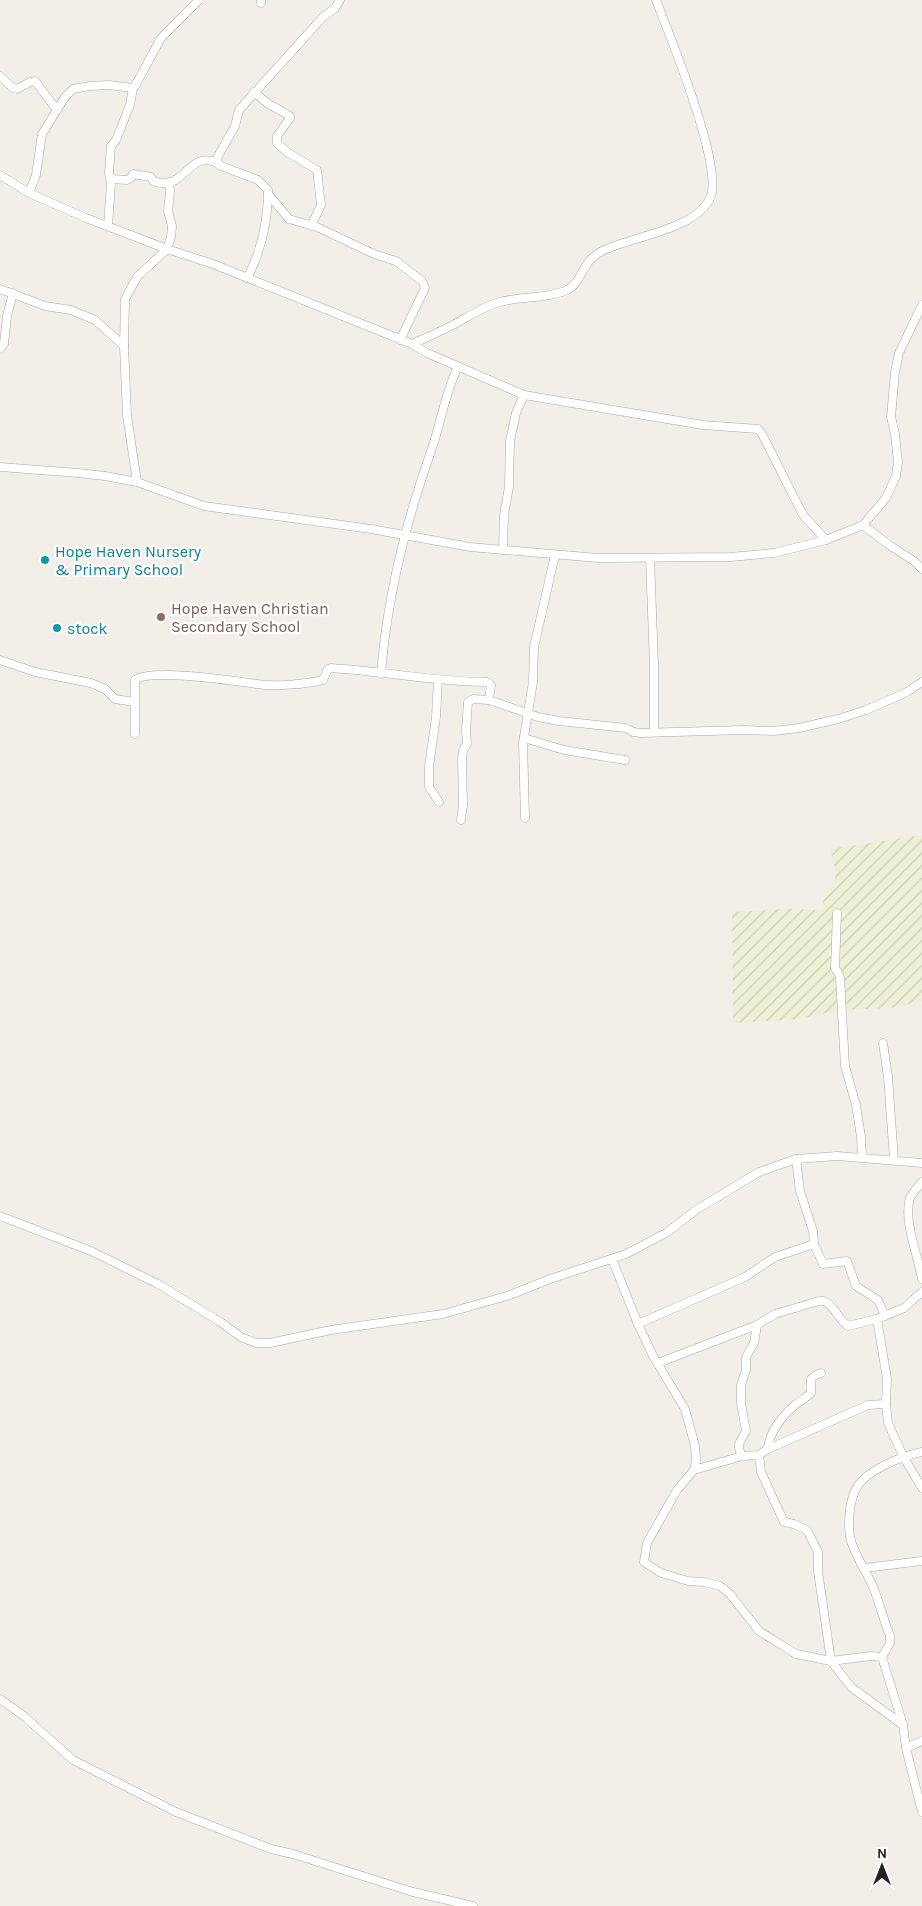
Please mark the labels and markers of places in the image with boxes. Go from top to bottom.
place label: Hope Haven Nursery & Primary School [55,542,202,579]
marker: Hope Haven Nursery & Primary School [39,554,51,566]
place label: Hope Haven Christian Secondary School [171,599,329,636]
marker: Hope Haven Christian Secondary School [155,611,167,623]
place label: stock [67,619,107,638]
marker: stock [51,622,63,634]

